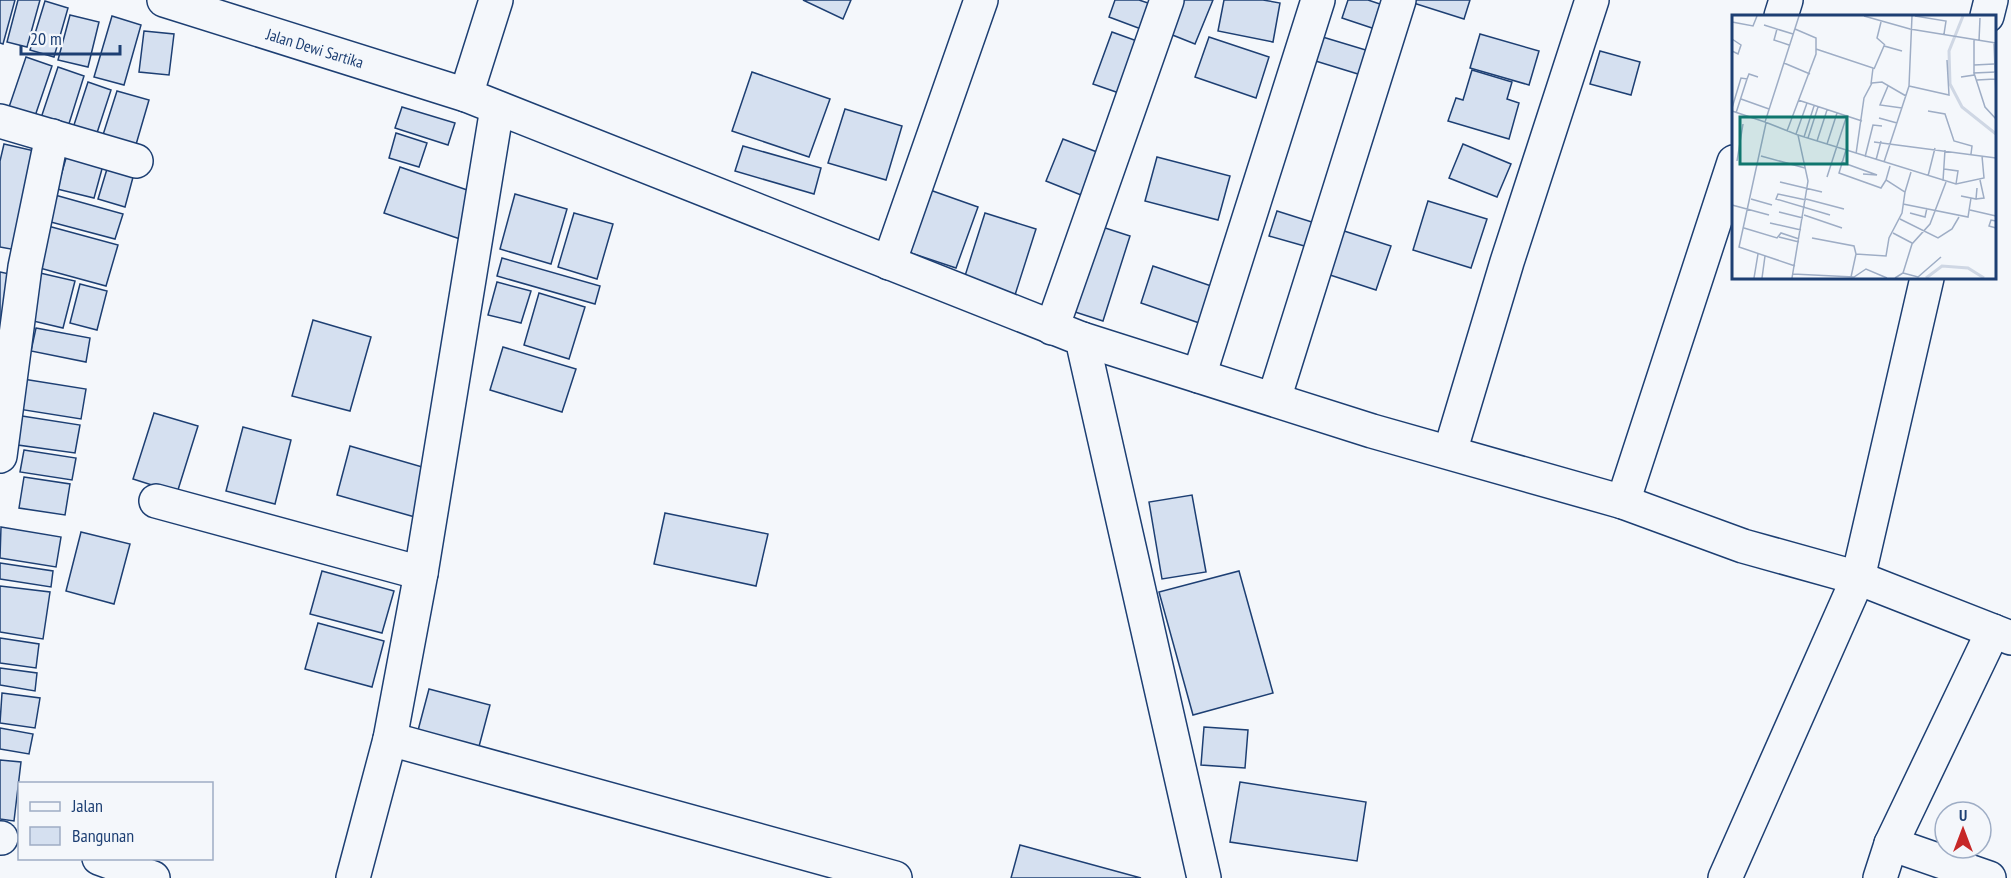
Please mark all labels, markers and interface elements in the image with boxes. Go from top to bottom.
inset map [1732,15,1996,279]
scale bar [21,18,120,56]
street label: Jalan Dewi Sartika [263,23,366,72]
text: 20 m [30,27,62,50]
legend [18,782,213,860]
text: Jalan [71,794,103,817]
north arrow [1933,800,1993,860]
text: U [1959,805,1967,825]
text: Bangunan [72,824,134,847]

